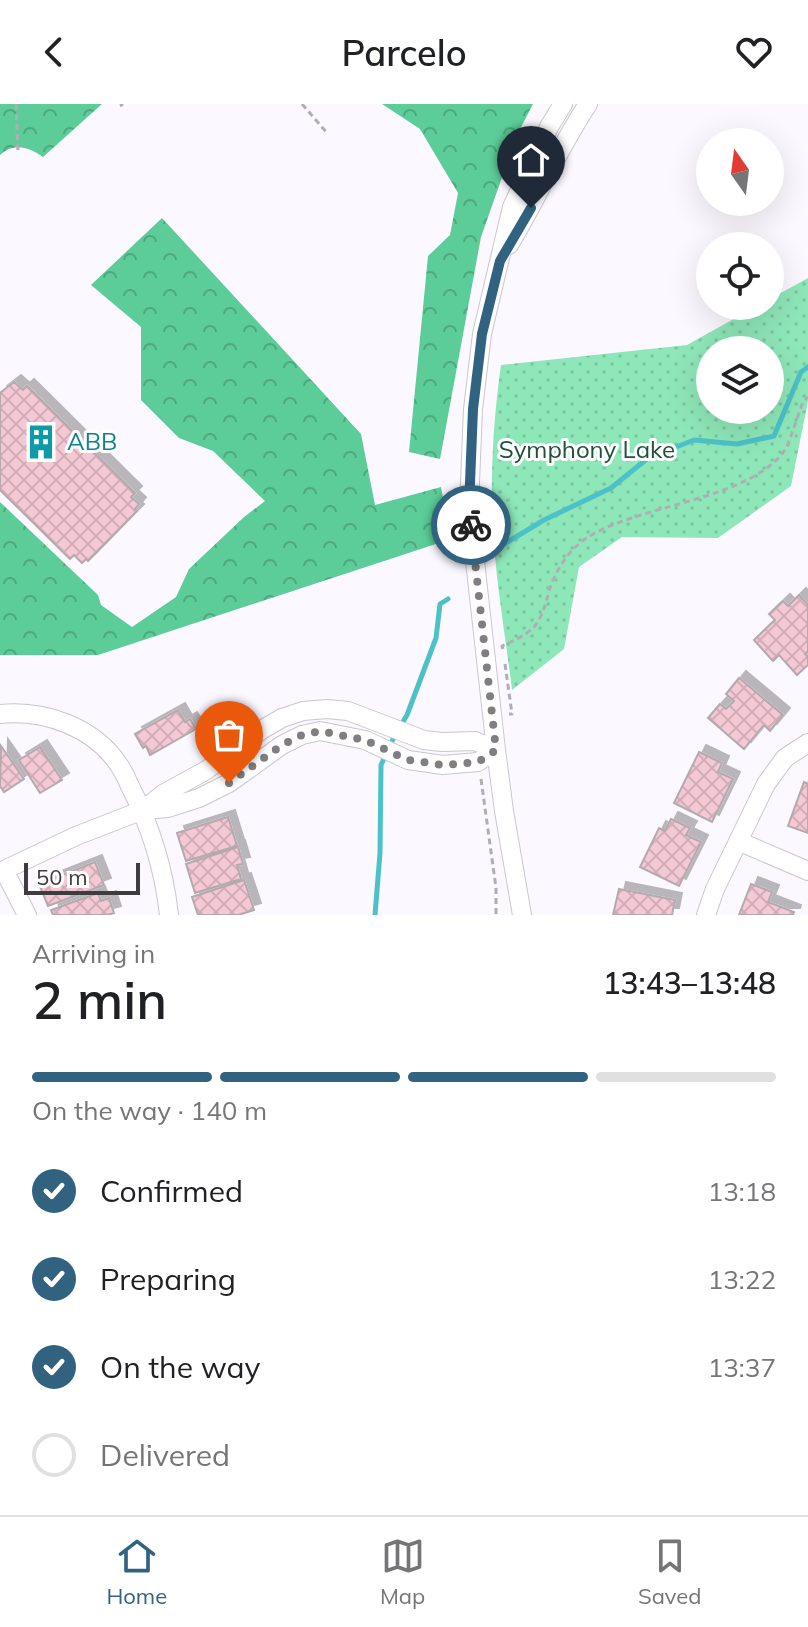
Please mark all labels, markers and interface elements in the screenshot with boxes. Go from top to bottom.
icon: back [32,30,76,74]
text: Parcelo [341,30,467,75]
icon: heart [732,30,776,74]
pin [497,126,565,208]
north arrow [696,128,784,216]
map controls [696,128,784,424]
icon: home [509,138,553,182]
button: locate [696,232,784,320]
button: layers [696,336,784,424]
building icon: ABB [22,423,60,461]
place label: ABB [67,426,117,456]
park label: Symphony Lake [499,434,675,464]
courier [431,485,511,565]
icon: bike [449,503,493,547]
pin [195,701,263,783]
icon: bag [207,713,251,757]
scale bar [24,859,140,895]
text: 50 m [36,863,87,891]
text: Arriving in [32,937,155,970]
text: 13:43–13:48 [603,964,776,1002]
text: 2 min [32,967,167,1032]
text: On the way · 140 m [32,1094,267,1127]
icon: check [32,1169,76,1213]
text: Confirmed [100,1172,243,1210]
text: 13:18 [708,1175,776,1208]
icon: check [32,1257,76,1301]
text: Preparing [100,1260,236,1298]
text: 13:22 [708,1263,776,1296]
icon: check [32,1345,76,1389]
text: On the way [100,1348,260,1386]
text: 13:37 [708,1351,776,1384]
text: Delivered [100,1436,230,1474]
tab: Home [106,1534,167,1610]
tab: Map [380,1534,425,1610]
tab: Saved [638,1534,702,1610]

